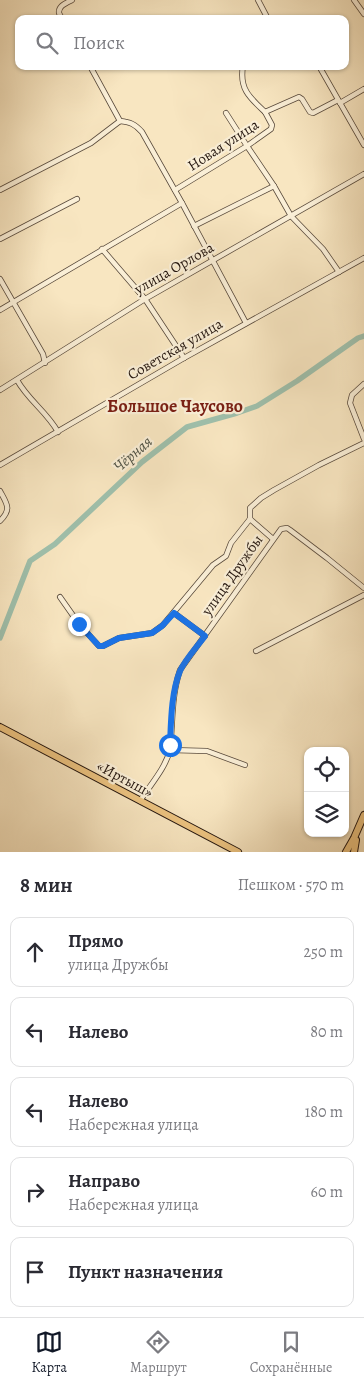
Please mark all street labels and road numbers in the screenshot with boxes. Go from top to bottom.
street label: Новая улица [184,114,263,175]
street label: улица Орлова [130,237,217,299]
street label: Советская улица [124,314,226,384]
street label: улица Дружбы [196,531,267,620]
street label: «Иртыш» [93,756,157,802]

